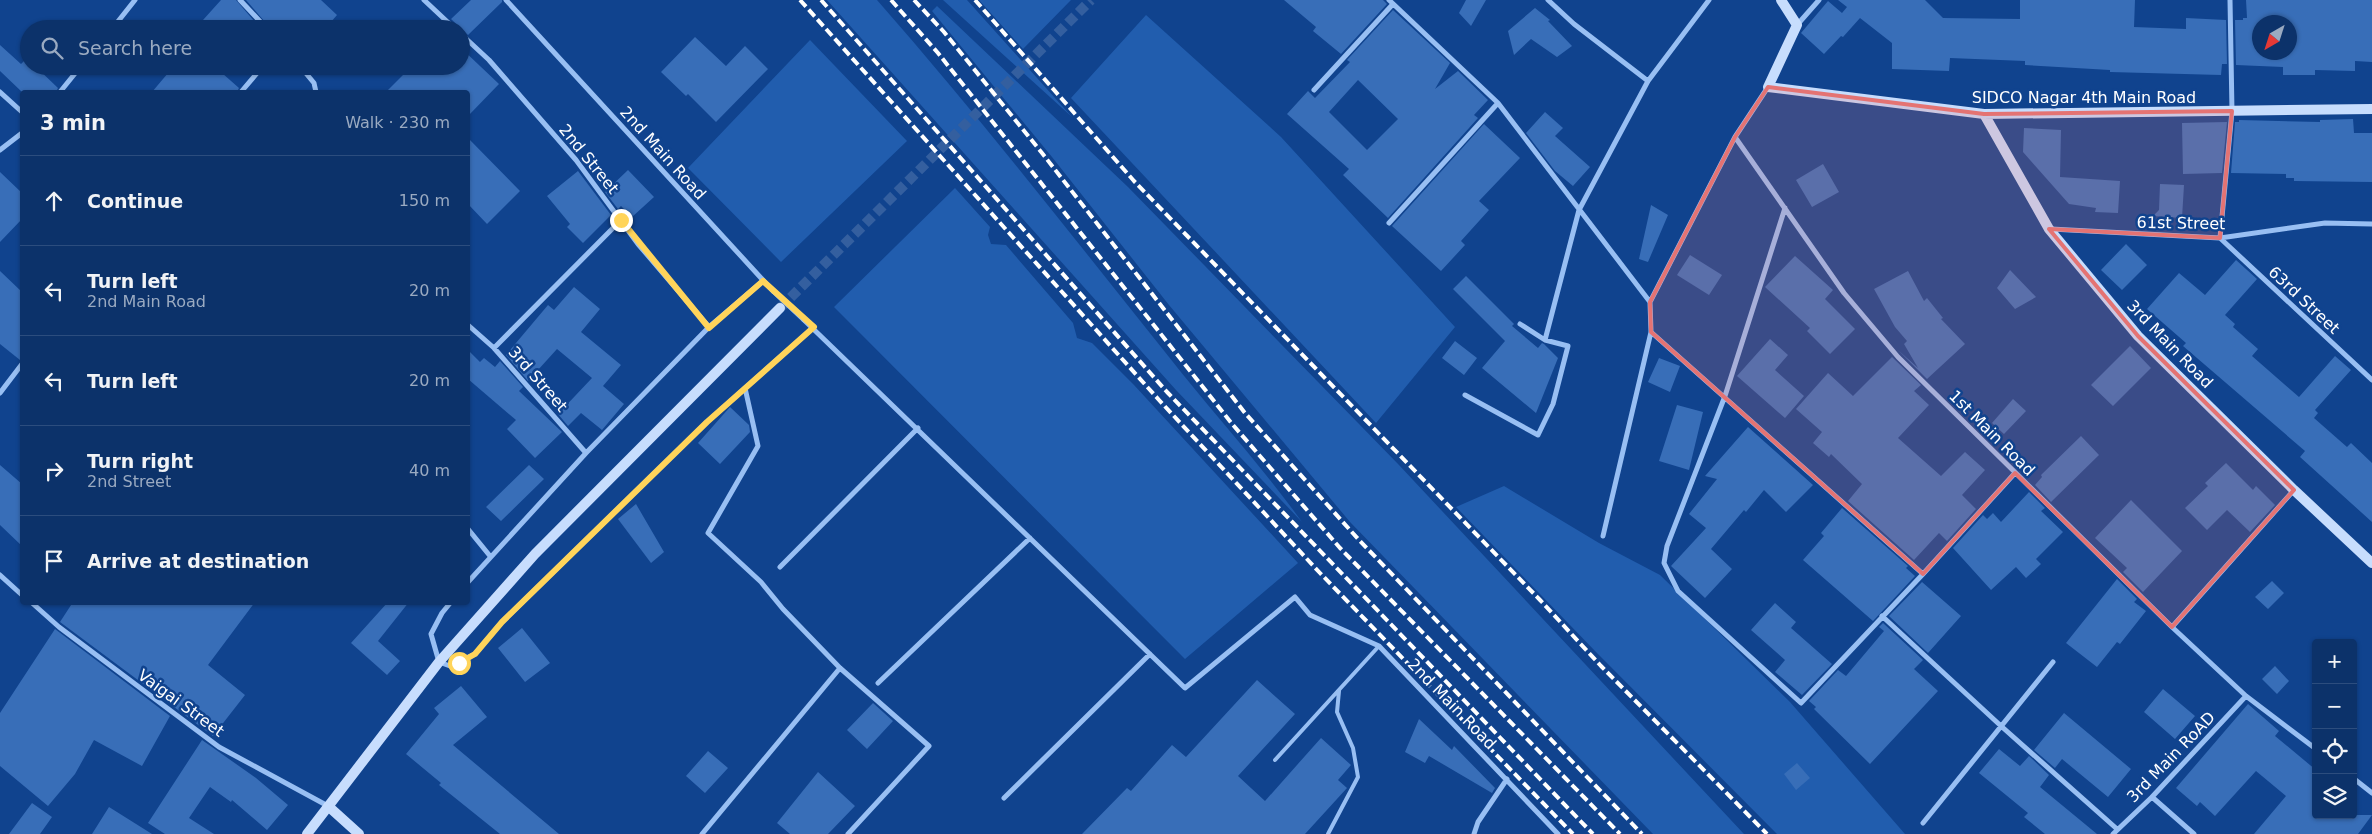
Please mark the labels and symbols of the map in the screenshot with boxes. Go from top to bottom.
north arrow [2252,15,2297,60]
street label: SIDCO Nagar 4th Main Road [1972,88,2196,107]
street label: 2nd Main Road [616,102,710,204]
street label: 2nd Street [555,120,623,198]
route end [610,209,633,232]
street label: 61st Street [2137,213,2225,233]
street label: 63rd Street [2264,262,2344,338]
street label: 3rd Main Road [2123,296,2217,392]
street label: 3rd Street [504,342,572,416]
street label: 1st Main Road [1945,386,2039,480]
route start [448,652,471,675]
street label: 2nd Main Road [1404,655,1500,753]
street label: Vaigai Street [134,665,228,741]
street label: 3rd Main RoAD [2123,708,2219,806]

